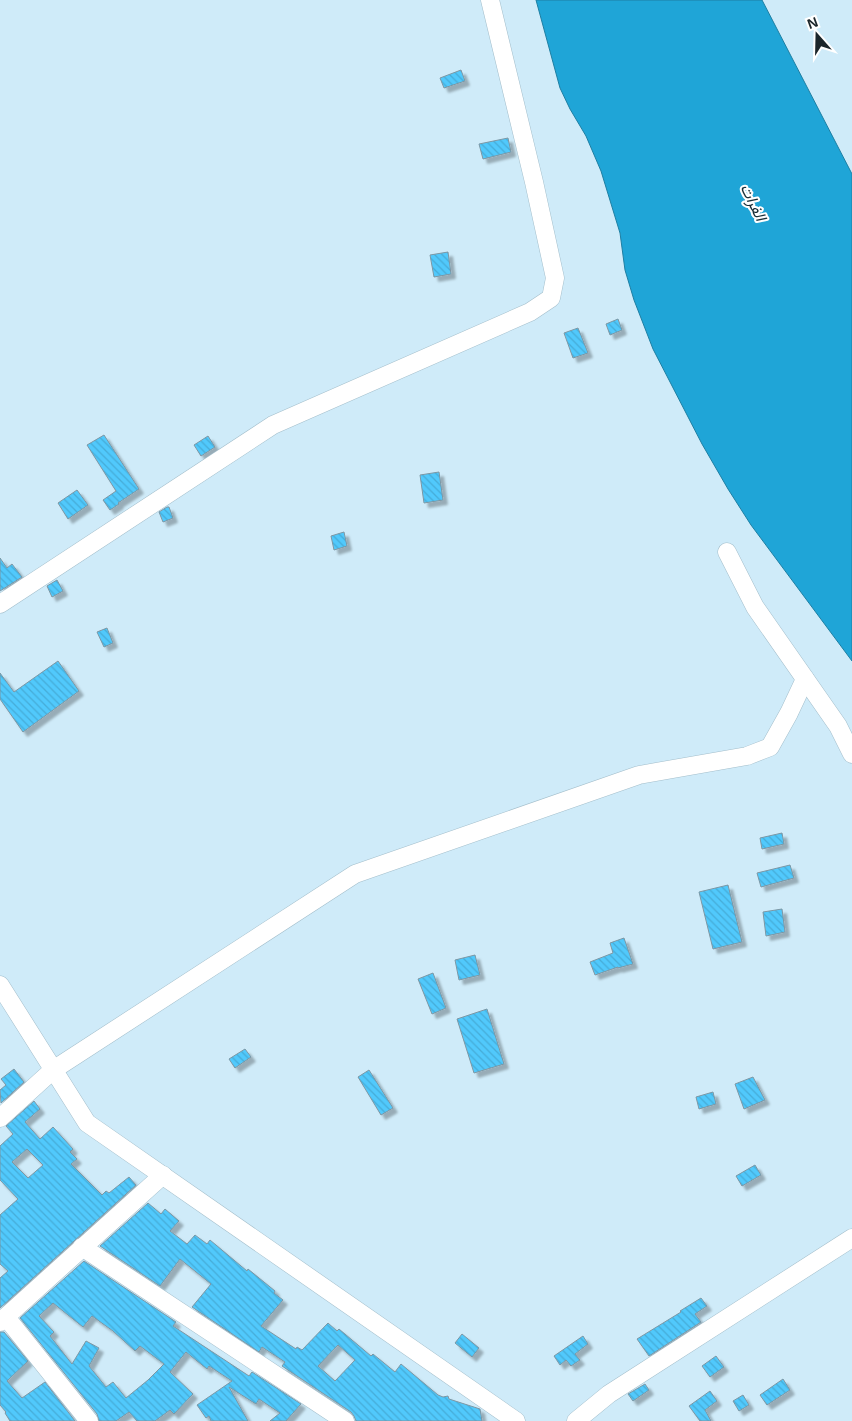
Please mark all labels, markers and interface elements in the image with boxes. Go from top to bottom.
north arrow [792,10,842,60]
text: N [805,14,820,32]
water label: الفرات [736,181,771,226]

